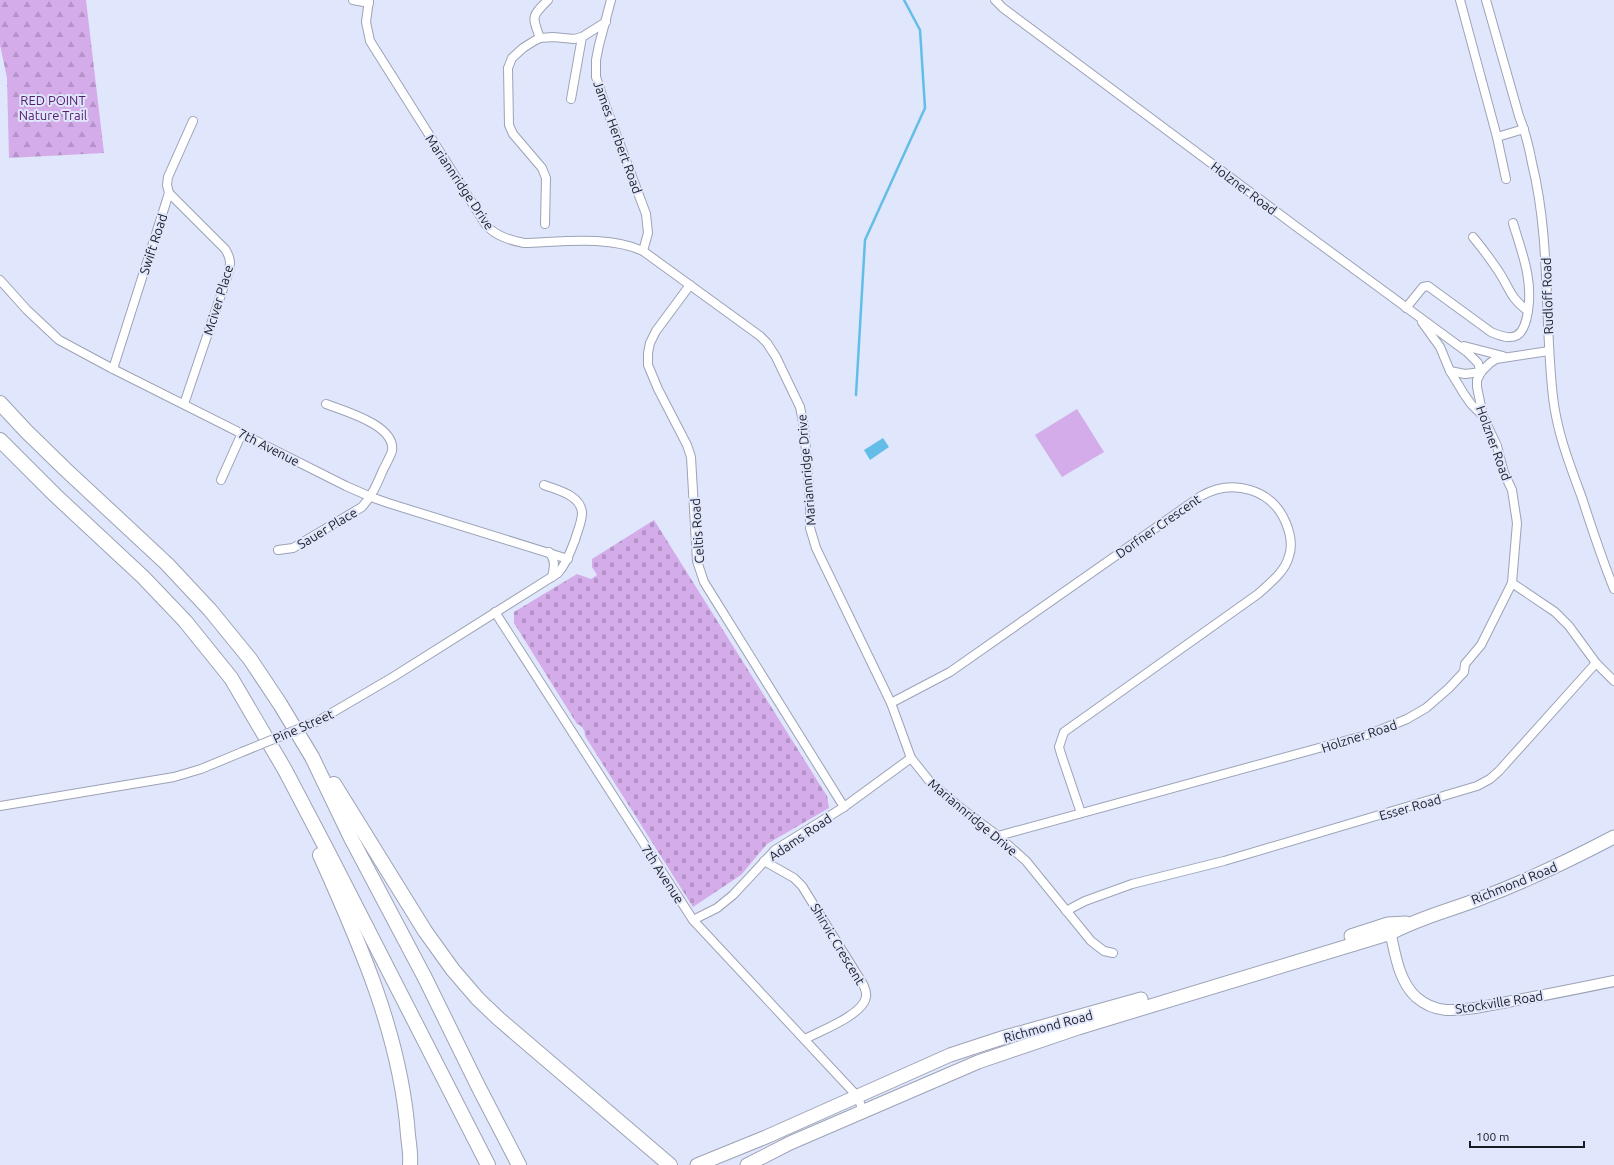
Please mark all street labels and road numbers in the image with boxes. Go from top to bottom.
street label: James Herbert Road [591,79,645,195]
street label: Mariannridge Drive [423,132,497,232]
street label: Holzner Road [1208,159,1280,217]
street label: Swift Road [137,212,169,276]
street label: Rudloff Road [1539,257,1555,335]
street label: Mciver Place [201,263,235,337]
street label: Holzner Road [1474,404,1514,482]
street label: Mariannridge Drive [794,414,818,526]
street label: 7th Avenue [236,426,302,468]
street label: Dorfner Crescent [1113,491,1203,561]
street label: Celtis Road [688,498,706,564]
street label: Sauer Place [295,505,359,551]
street label: Pine Street [271,706,335,746]
street label: Holzner Road [1319,717,1399,755]
street label: Mariannridge Drive [926,776,1020,858]
street label: Esser Road [1377,792,1443,822]
street label: Adams Road [766,811,834,863]
street label: 7th Avenue [639,842,687,906]
street label: Richmond Road [1469,859,1559,907]
street label: Shirvic Crescent [808,901,868,987]
street label: Stockville Road [1454,988,1544,1016]
street label: Richmond Road [1002,1007,1094,1045]

